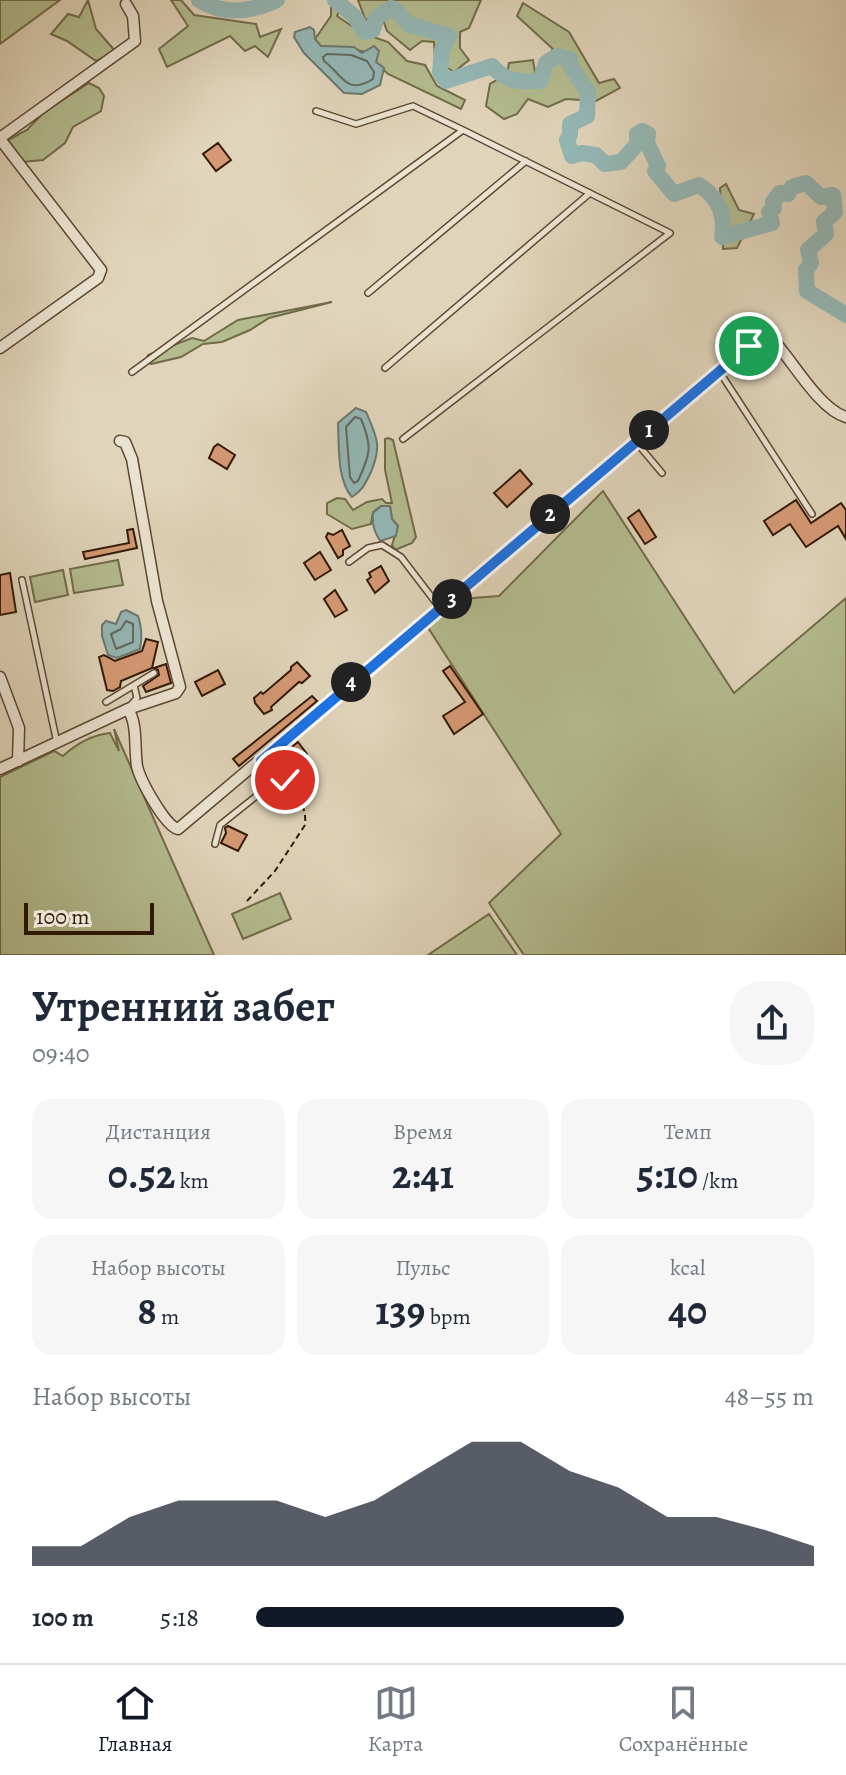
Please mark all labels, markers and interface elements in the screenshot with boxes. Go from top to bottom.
pin [715,312,783,380]
icon: arrive [727,324,771,368]
pin: 1 [629,410,669,450]
text: 1 [645,415,653,445]
pin: 2 [530,494,570,534]
text: 2 [545,499,555,529]
pin: 3 [432,579,472,619]
text: 3 [447,584,457,614]
pin: 4 [331,662,371,702]
text: 4 [346,667,356,697]
pin [251,746,319,814]
icon: check [263,758,307,802]
scale bar [24,899,154,935]
text: 100 m [36,902,90,932]
text: Утренний забег [32,976,335,1036]
button: share [730,981,814,1065]
text: 09:40 [32,1036,90,1071]
text: Дистанция [106,1117,211,1147]
text: Время [393,1117,453,1147]
text: Темп [664,1117,712,1147]
text: 0.52 [108,1147,175,1202]
text: 2:41 [392,1147,454,1202]
text: 5:10 [637,1147,698,1202]
text: km [175,1166,209,1196]
text: /km [698,1166,739,1196]
text: Набор высоты [91,1253,226,1283]
text: Пульс [395,1253,451,1283]
text: kcal [670,1253,705,1283]
text: 8 [137,1283,157,1338]
text: 139 [375,1283,425,1338]
text: 40 [668,1283,707,1338]
text: m [157,1302,179,1332]
text: bpm [425,1302,471,1332]
text: Набор высоты [32,1379,191,1414]
text: 48–55 m [725,1379,814,1414]
text: 100 m [32,1600,94,1635]
text: 5:18 [160,1600,199,1635]
tab: Главная [98,1681,173,1759]
tab: Карта [368,1681,423,1759]
tab: Сохранённые [619,1681,748,1759]

